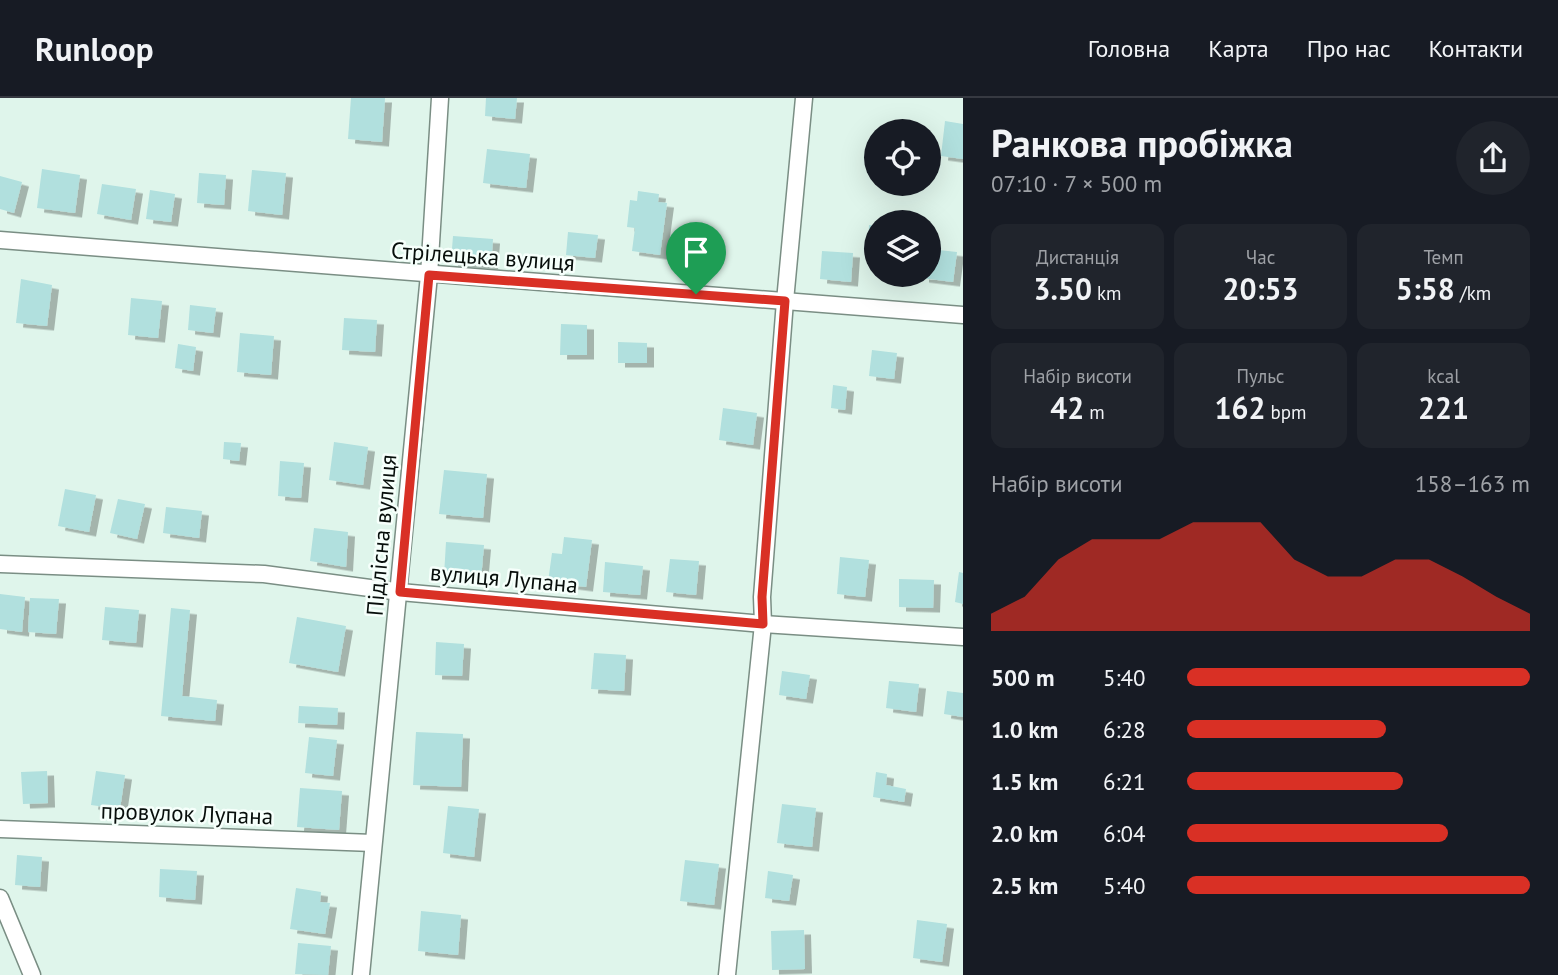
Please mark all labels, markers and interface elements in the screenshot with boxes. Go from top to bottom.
text: Runloop [35,27,154,70]
text: Головна [1088,33,1170,64]
text: Карта [1208,33,1269,64]
text: Про нас [1307,33,1391,64]
text: Контакти [1429,33,1523,64]
text: Ранкова пробіжка [991,118,1293,167]
map controls [864,119,941,287]
button: locate [864,119,941,196]
button: share [1456,121,1530,195]
text: 07:10 · 7 × 500 m [991,169,1162,198]
button: layers [864,210,941,287]
pin [666,222,726,294]
icon: arrive [677,233,715,271]
street label: Стрілецька вулиця [390,235,576,277]
text: Дистанція [1036,245,1119,269]
text: Час [1246,245,1275,269]
text: Темп [1423,245,1464,269]
text: 3.50 [1033,269,1092,308]
text: 20:53 [1222,269,1299,308]
text: 5:58 [1396,269,1455,308]
text: km [1092,281,1122,305]
text: /km [1455,281,1491,305]
text: Набір висоти [1023,364,1132,388]
text: Пульс [1237,364,1284,388]
text: kcal [1427,364,1460,388]
text: 42 [1050,388,1084,427]
text: 162 [1214,388,1265,427]
text: 221 [1418,388,1469,427]
text: m [1084,400,1105,424]
text: bpm [1265,400,1307,424]
street label: Підлісна вулиця [359,453,403,617]
text: Набір висоти [991,469,1123,498]
text: 158–163 m [1415,469,1530,498]
street label: вулиця Лупана [429,557,579,599]
text: 500 m [991,663,1054,692]
text: 5:40 [1103,663,1146,692]
text: 1.0 km [991,715,1058,744]
text: 6:28 [1103,715,1146,744]
text: 1.5 km [991,767,1058,796]
text: 6:21 [1103,767,1146,796]
street label: провулок Лупана [100,796,274,830]
text: 2.0 km [991,819,1058,848]
text: 6:04 [1103,819,1146,848]
text: 2.5 km [991,871,1058,900]
text: 5:40 [1103,871,1146,900]

